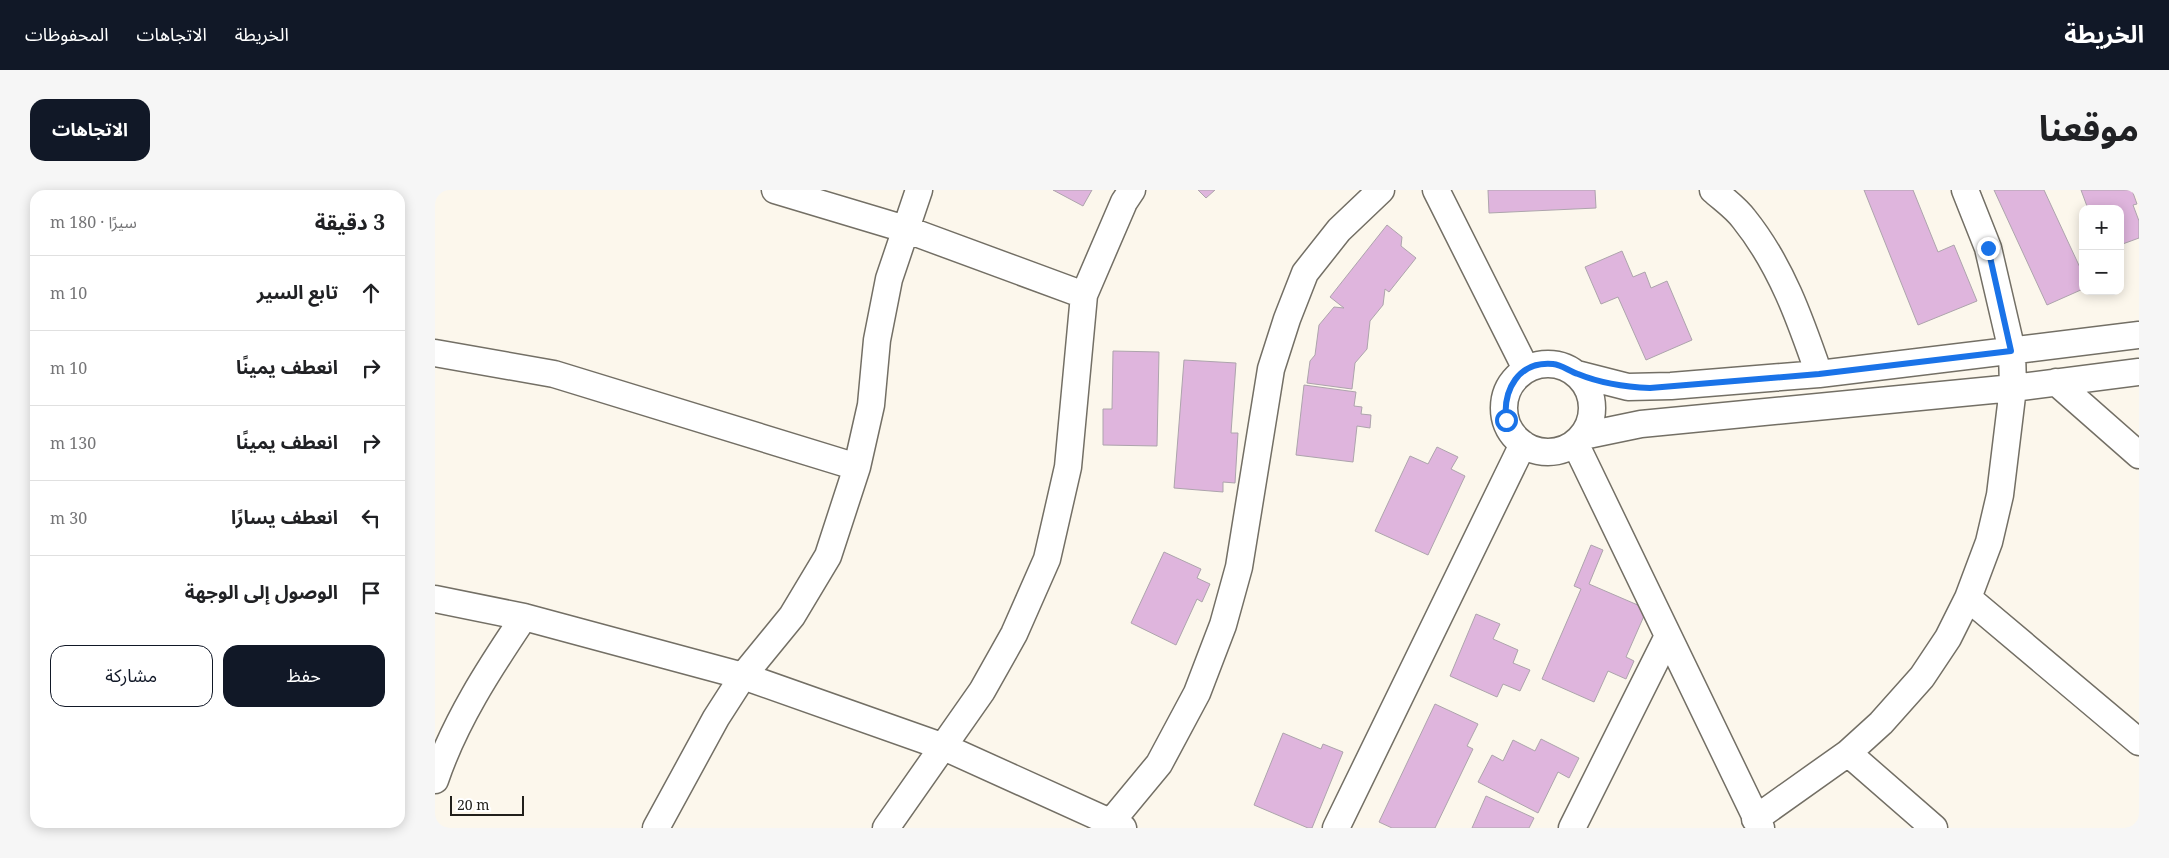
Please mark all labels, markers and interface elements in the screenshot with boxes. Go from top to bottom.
text: الخريطة [2064,17,2144,50]
text: المحفوظات [25,22,109,46]
text: الاتجاهات [137,22,207,46]
text: الخريطة [235,22,289,46]
button: الاتجاهات [30,99,150,161]
text: موقعنا [2039,104,2139,151]
map controls [2079,205,2124,295]
button: + [2079,205,2124,250]
text: 3 دقيقة [315,208,385,236]
text: سيرًا · 180 m [50,211,137,233]
route end [1977,237,2000,260]
button: − [2079,250,2124,295]
text: تابع السير [257,279,338,305]
icon: ahead [357,279,385,307]
text: 10 m [50,282,87,304]
text: انعطف يمينًا [236,354,338,380]
icon: right [357,354,385,382]
text: 10 m [50,357,87,379]
route start [1495,409,1518,432]
text: انعطف يمينًا [236,429,338,455]
icon: right [357,429,385,457]
text: 130 m [50,432,96,454]
text: انعطف يسارًا [231,504,338,530]
icon: left [357,504,385,532]
text: 30 m [50,507,87,529]
text: الوصول إلى الوجهة [185,579,338,605]
icon: arrive [357,579,385,607]
button: مشاركة [50,645,213,707]
button: حفظ [223,645,385,707]
scale bar [450,793,524,816]
text: 20 m [457,795,490,814]

